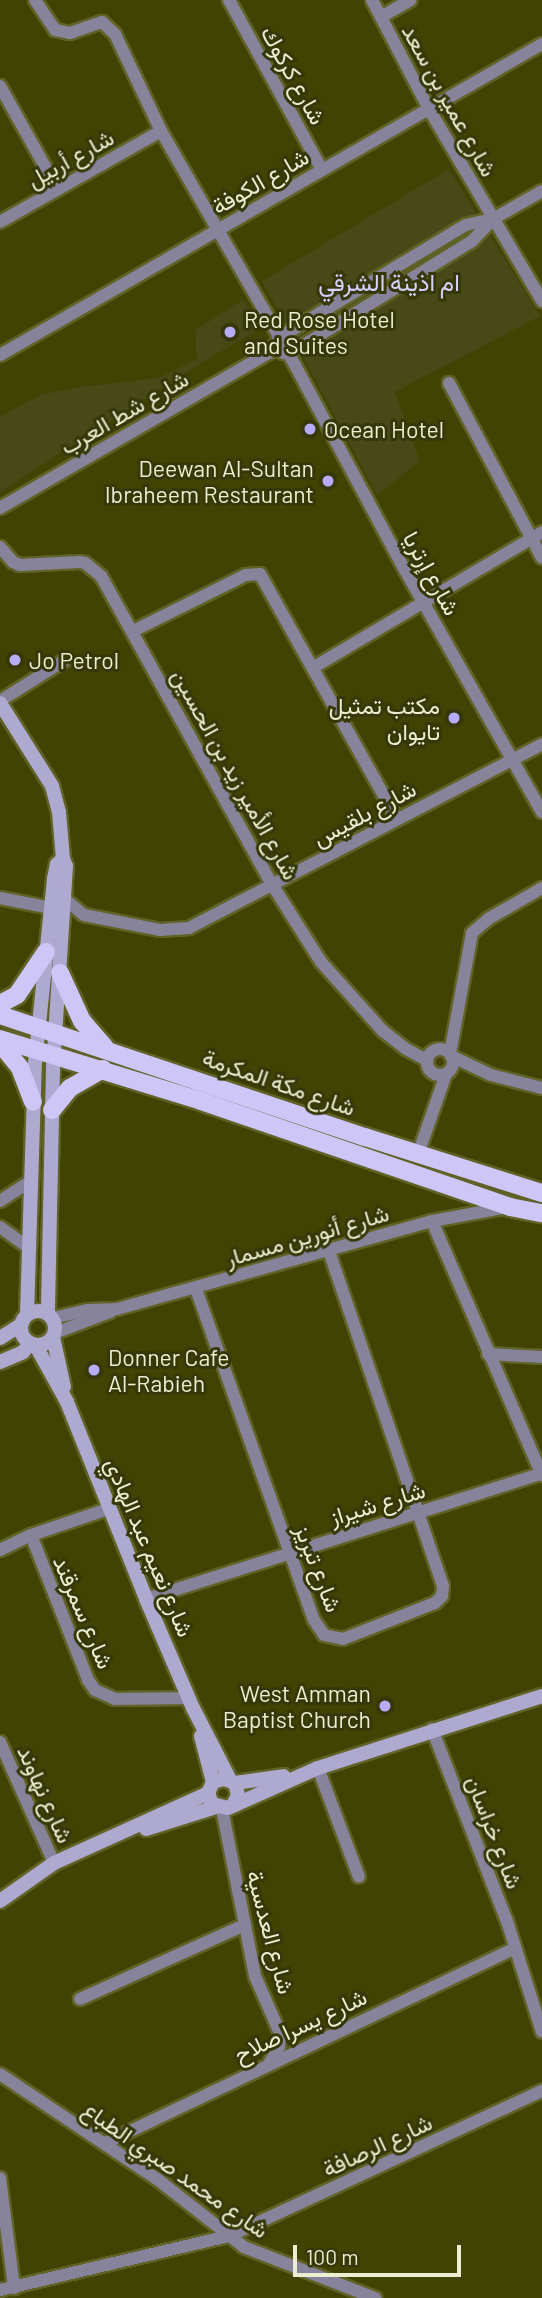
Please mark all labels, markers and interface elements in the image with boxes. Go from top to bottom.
street label: شارع عمير بن سعد [397,19,503,181]
street label: شارع كركوك [256,21,332,129]
street label: شارع أربيل [22,123,118,193]
street label: شارع الكوفة [207,142,313,220]
district label: ام اذينة الشرقي [318,268,460,296]
place label: Red Rose Hotel and Suites [244,305,395,359]
marker: Red Rose Hotel and Suites [222,324,238,340]
street label: شارع شط العرب [55,364,193,460]
place label: Ocean Hotel [324,415,444,443]
marker: Ocean Hotel [302,421,318,437]
place label: Deewan Al-Sultan Ibraheem Restaurant [105,454,314,508]
marker: Deewan Al-Sultan Ibraheem Restaurant [320,473,336,489]
street label: شارع إرتريا [398,526,466,620]
place label: Jo Petrol [29,646,119,674]
marker: Jo Petrol [7,652,23,668]
street label: شارع الأمير زيد بن الحسين [167,664,305,884]
place label: مكتب تمثيل تايوان [329,691,440,745]
marker: مكتب تمثيل تايوان [446,710,462,726]
street label: شارع بلقيس [308,774,420,852]
street label: شارع مكة المكرمة [199,1043,359,1121]
street label: شارع أنورين مسمار [222,1198,392,1272]
place label: Donner Cafe Al-Rabieh [108,1343,229,1397]
marker: Donner Cafe Al-Rabieh [86,1362,102,1378]
street label: شارع نعيم عبد الهادي [100,1453,200,1641]
street label: شارع شيراز [326,1475,428,1531]
street label: شارع تبريز [290,1520,348,1616]
street label: شارع سمرقند [48,1551,120,1673]
place label: West Amman Baptist Church [223,1679,371,1733]
marker: West Amman Baptist Church [377,1698,393,1714]
street label: شارع نهاوند [12,1741,80,1847]
street label: شارع خراسان [461,1772,529,1892]
street label: شارع العدسية [241,1867,301,1997]
street label: شارع يسرا صلاح [229,1982,371,2068]
street label: شارع محمد صبري الطباع [78,2094,274,2244]
street label: شارع الرصافة [318,2108,436,2182]
scale bar [297,2232,465,2276]
text: 100 m [306,2244,359,2269]

